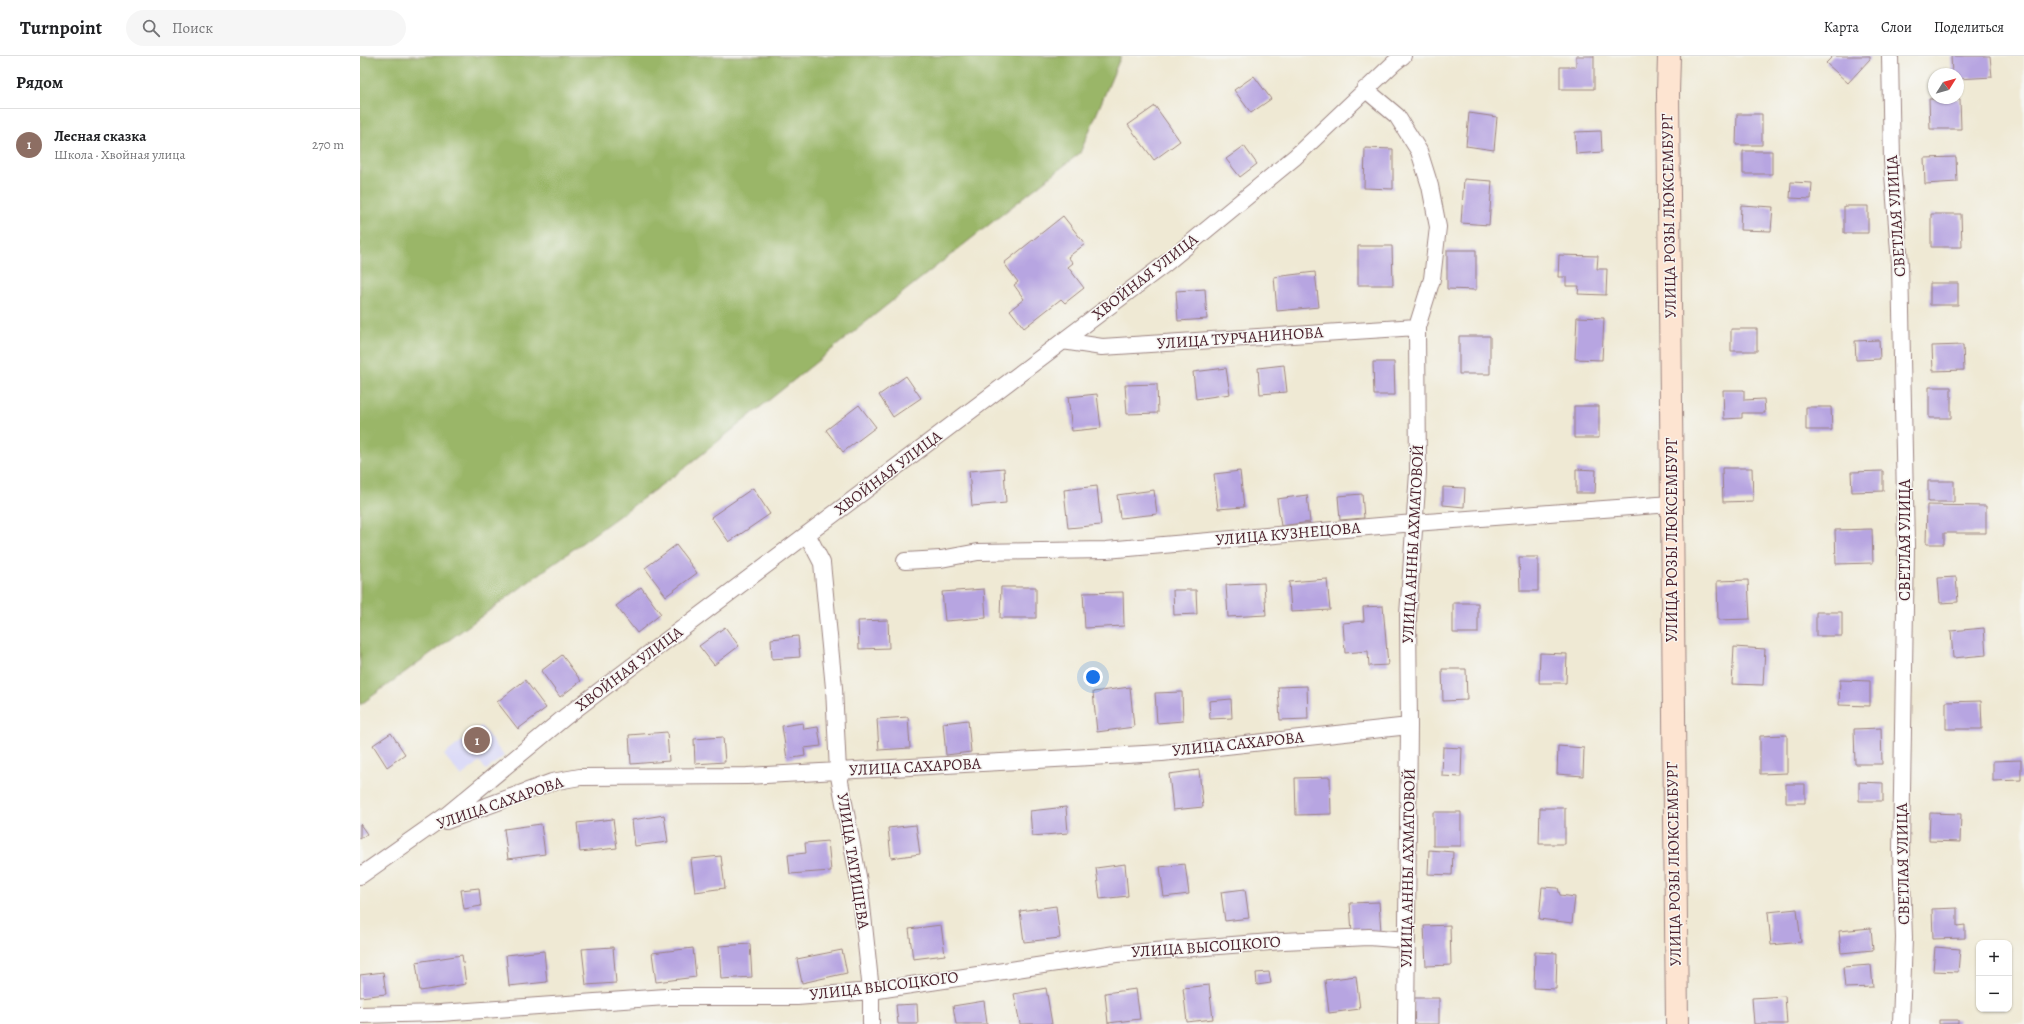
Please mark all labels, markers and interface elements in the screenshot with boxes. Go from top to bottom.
search box [126,10,406,46]
text: Turnpoint [20,15,102,41]
icon: search [140,17,162,39]
text: Поиск [172,18,213,38]
text: Карта [1824,18,1859,37]
text: Слои [1881,18,1912,37]
text: Поделиться [1934,18,2004,37]
north arrow [1928,68,1964,104]
text: Рядом [16,71,63,94]
street label: УЛИЦА РОЗЫ ЛЮКСЕМБУРГ [1656,113,1682,318]
text: Лесная сказка [54,126,146,146]
text: 1 [27,136,31,153]
text: 270 m [312,136,344,153]
text: Школа · Хвойная улица [54,146,185,163]
street label: СВЕТЛАЯ УЛИЦА [1881,154,1911,278]
street label: ХВОЙНАЯ УЛИЦА [1087,228,1203,325]
street label: УЛИЦА ТУРЧАНИНОВА [1156,321,1325,355]
street label: ХВОЙНАЯ УЛИЦА [830,425,947,521]
street label: УЛИЦА РОЗЫ ЛЮКСЕМБУРГ [1661,438,1683,642]
street label: УЛИЦА АННЫ АХМАТОВОЙ [1397,444,1429,644]
street label: СВЕТЛАЯ УЛИЦА [1894,478,1916,601]
street label: УЛИЦА КУЗНЕЦОВА [1215,517,1362,551]
street label: ХВОЙНАЯ УЛИЦА [571,621,688,717]
your location [1083,667,1103,687]
pin: 1 [464,725,490,755]
street label: УЛИЦА САХАРОВА [1171,726,1306,762]
street label: УЛИЦА САХАРОВА [848,753,982,781]
street label: УЛИЦА РОЗЫ ЛЮКСЕМБУРГ [1661,761,1687,966]
street label: УЛИЦА АННЫ АХМАТОВОЙ [1395,768,1421,968]
street label: УЛИЦА САХАРОВА [434,771,567,835]
street label: УЛИЦА ТАТИЩЕВА [831,791,875,931]
street label: СВЕТЛАЯ УЛИЦА [1891,802,1915,925]
street label: УЛИЦА ВЫСОЦКОГО [1131,931,1281,963]
map controls [1976,940,2012,1012]
button: + [1976,940,2012,976]
street label: УЛИЦА ВЫСОЦКОГО [808,966,960,1006]
button: − [1976,976,2012,1012]

